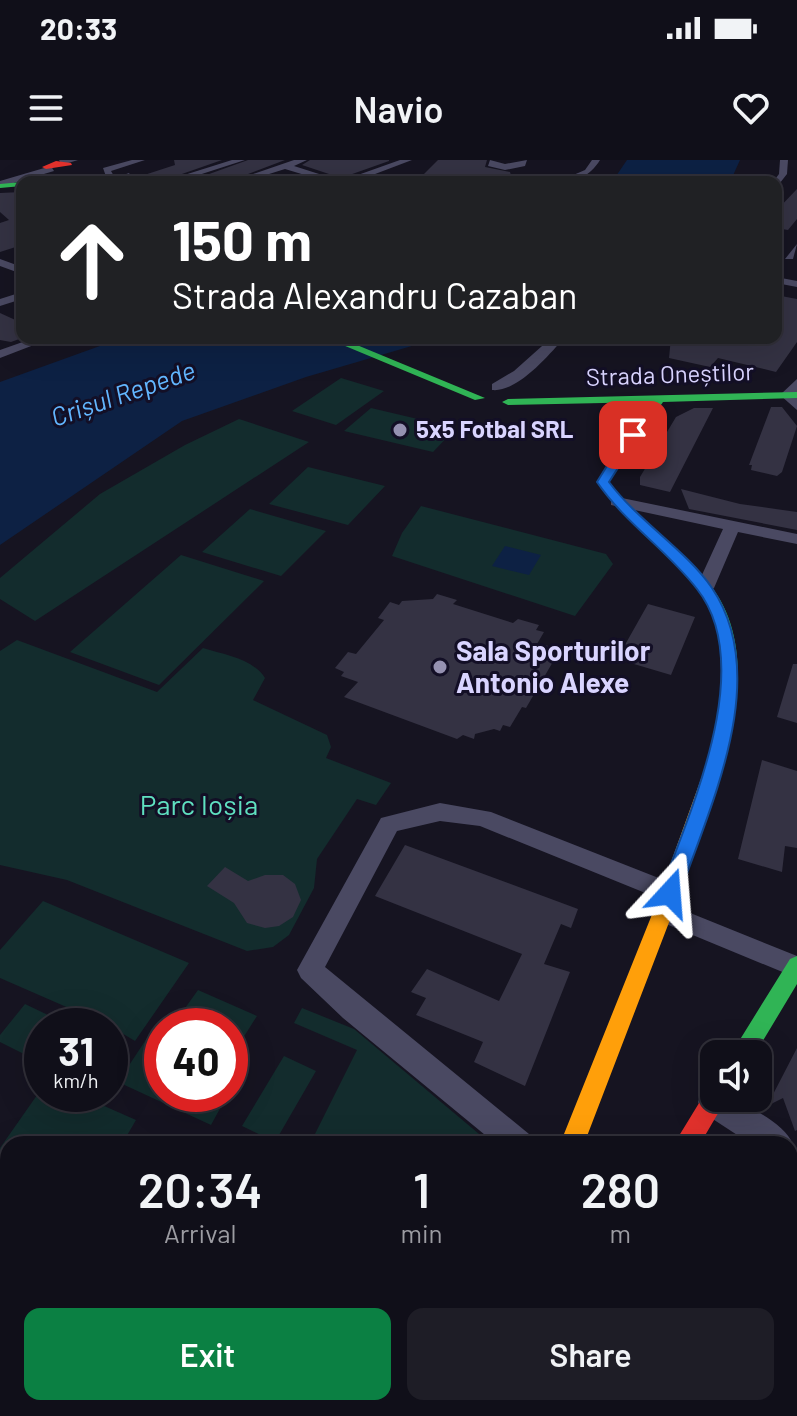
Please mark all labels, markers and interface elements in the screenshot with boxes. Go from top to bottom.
text: 20:33 [40,10,117,46]
icon: menu [24,86,68,130]
icon: heart [729,86,773,130]
text: Navio [354,87,443,130]
text: 150 m [172,205,312,272]
icon: ahead [40,208,144,312]
text: Strada Alexandru Cazaban [172,273,577,316]
water label: Crișul Repede [46,353,199,432]
street label: Strada Oneștilor [586,356,755,391]
pin [599,401,667,469]
icon: arrive [611,413,655,457]
place label: 5x5 Fotbal SRL [416,414,574,443]
marker: 5x5 Fotbal SRL [391,421,409,439]
place label: Sala Sporturilor Antonio Alexe [456,633,651,699]
marker: Sala Sporturilor Antonio Alexe [431,658,449,676]
park label: Parc Ioșia [140,787,258,821]
position arrow [628,851,712,935]
speed limit sign: 40 [144,1008,248,1112]
text: 31 [58,1026,94,1074]
map controls [700,1040,772,1112]
button: sound [700,1040,772,1112]
text: km/h [53,1068,99,1092]
text: 20:34 [138,1160,262,1218]
text: 1 [413,1160,430,1218]
text: 280 [581,1160,660,1218]
text: Arrival [164,1217,237,1248]
text: min [400,1217,443,1248]
text: m [610,1217,631,1248]
button: Exit [24,1308,391,1400]
button: Share [407,1308,774,1400]

